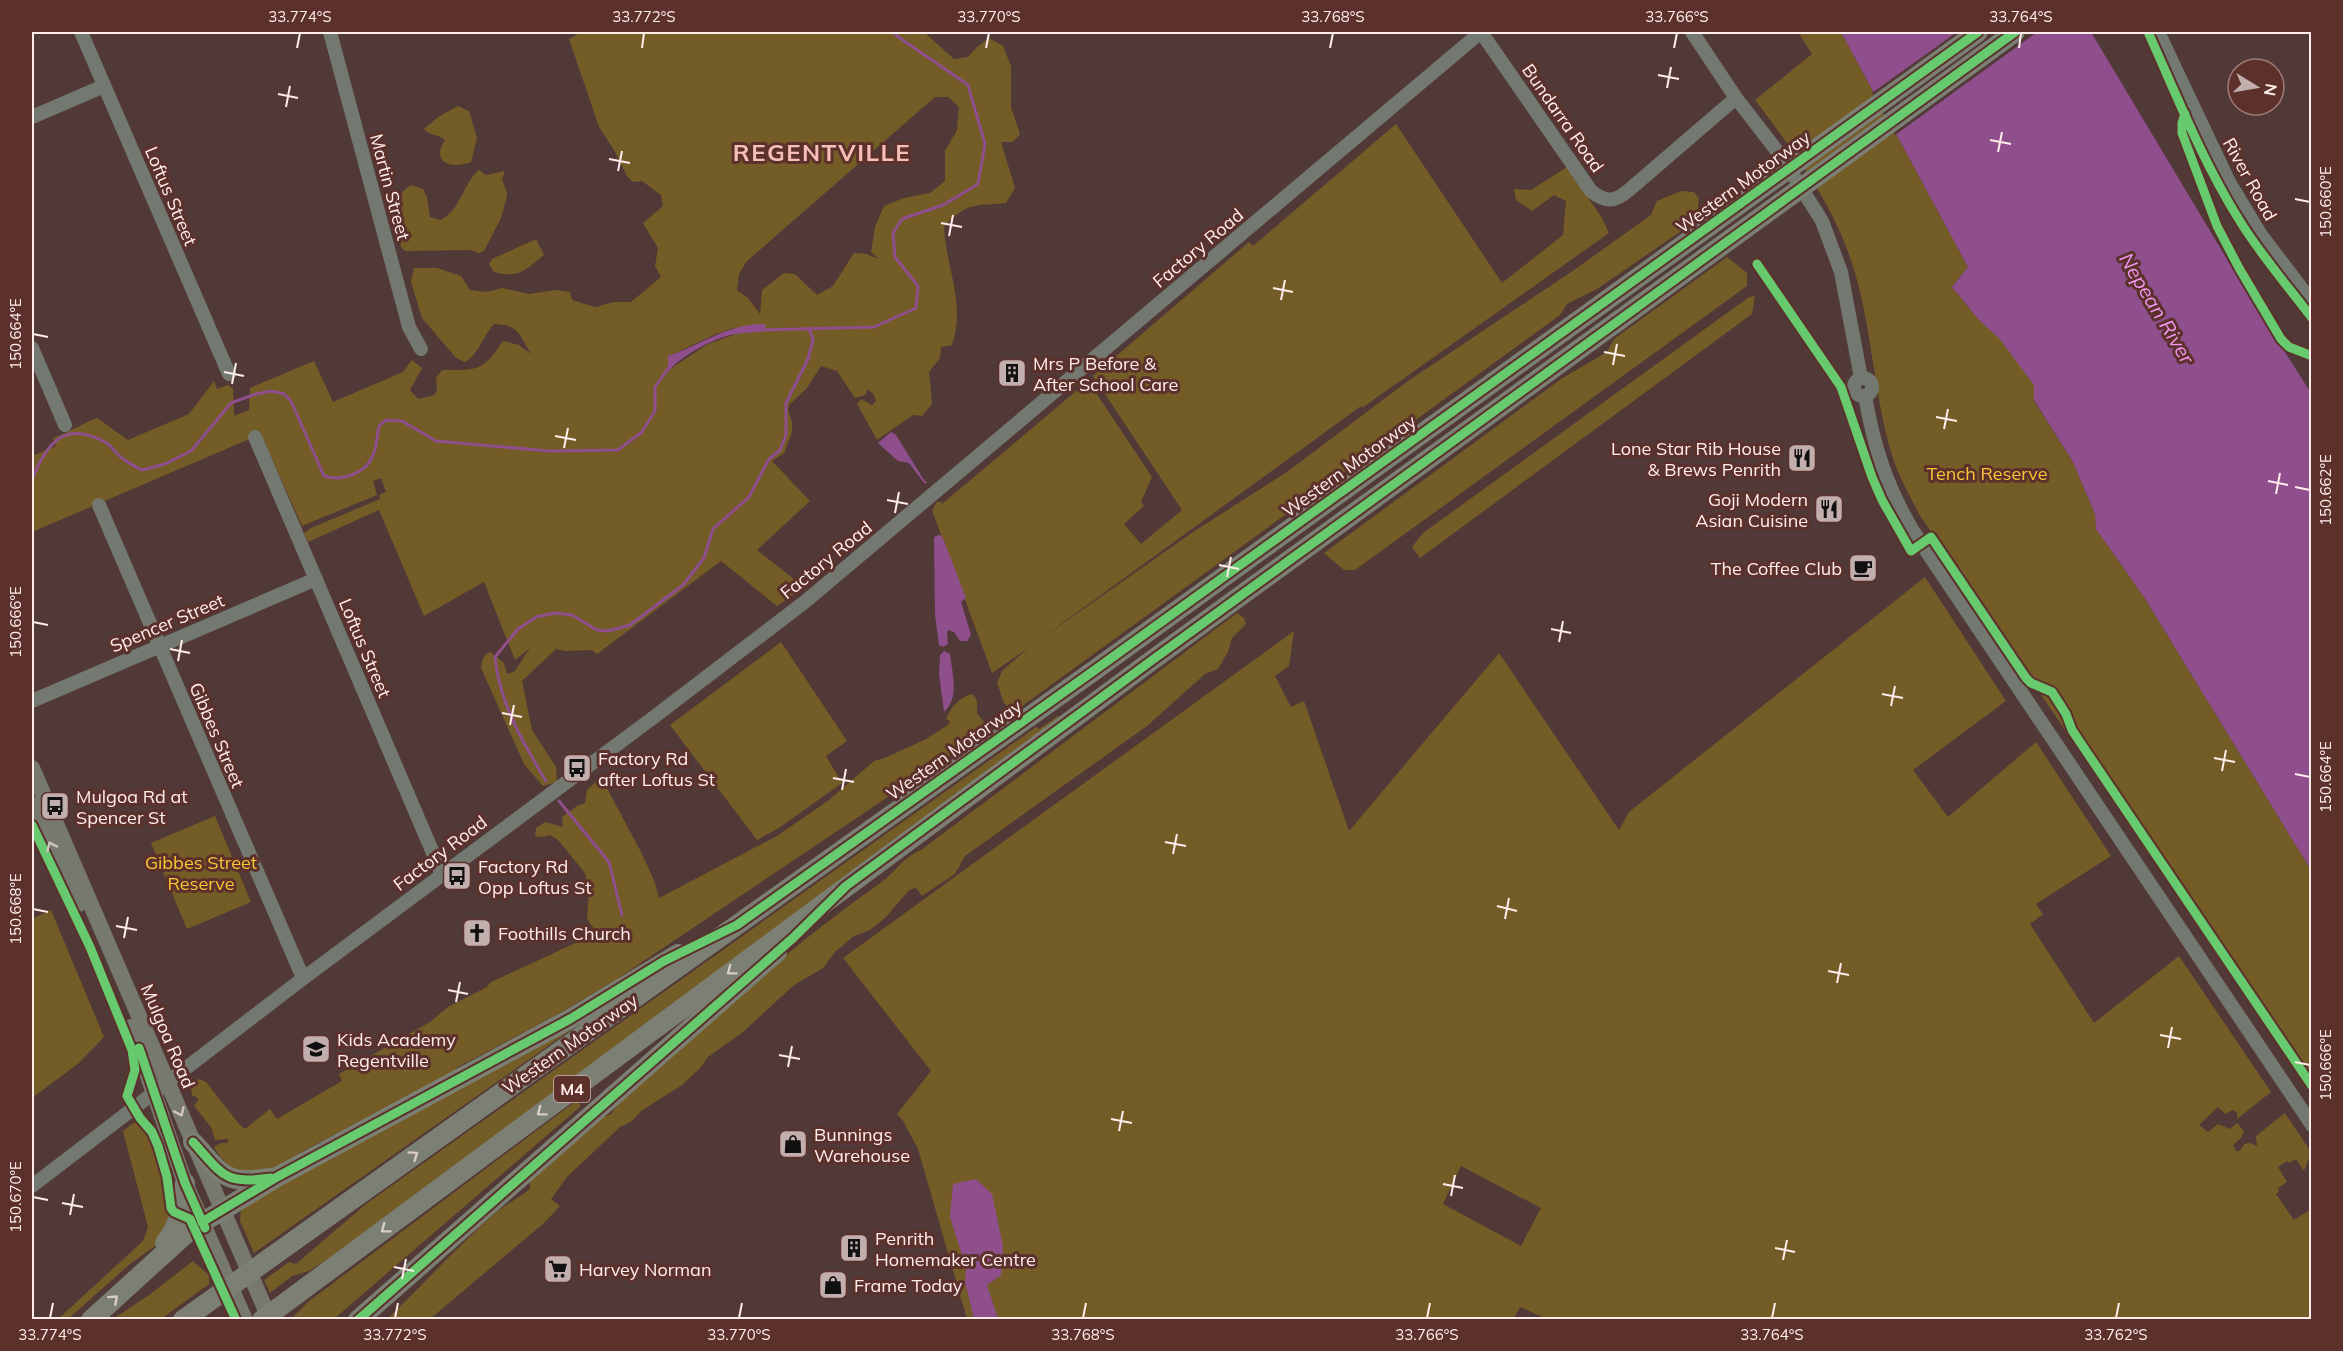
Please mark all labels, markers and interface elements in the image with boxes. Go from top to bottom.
text: 33.774°S [268,7,332,26]
text: 33.772°S [612,7,676,26]
text: 33.770°S [957,7,1021,26]
text: 33.768°S [1301,7,1365,26]
text: 33.766°S [1645,7,1709,26]
text: 33.764°S [1989,7,2053,26]
north arrow [2226,57,2286,117]
street label: Bundarra Road [1517,59,1609,177]
text: N [2260,82,2282,98]
street label: Western Motorway [1671,125,1815,238]
street label: Martin Street [365,131,415,243]
street label: River Road [2218,133,2282,225]
district label: REGENTVILLE [733,137,911,167]
street label: Loftus Street [140,143,202,249]
text: 150.660°E [2316,166,2335,238]
street label: Factory Road [1148,203,1248,293]
water label: Nepean River [2114,248,2200,369]
text: 150.664°E [6,298,25,370]
place label: Mrs P Before & After School Care [1033,352,1178,396]
building icon: Mrs P Before & After School Care [996,357,1028,389]
street label: Western Motorway [1277,409,1421,522]
place label: Lone Star Rib House & Brews Penrith [1611,437,1781,481]
restaurant icon: Lone Star Rib House & Brews Penrith [1786,442,1818,474]
text: 150.662°E [2316,454,2335,526]
park label: Tench Reserve [1926,462,2048,485]
place label: Goji Modern Asian Cuisine [1695,488,1808,532]
restaurant icon: Goji Modern Asian Cuisine [1813,493,1845,525]
street label: Factory Road [775,516,877,604]
cafe icon: The Coffee Club [1847,552,1879,584]
place label: The Coffee Club [1711,557,1842,580]
text: 150.666°E [6,586,25,658]
street label: Spencer Street [106,589,228,657]
street label: Loftus Street [334,595,396,701]
street label: Gibbes Street [184,679,250,791]
street label: Western Motorway [882,694,1027,805]
text: 150.664°E [2316,741,2335,813]
place label: Factory Rd after Loftus St [598,747,715,791]
bus stop icon: Factory Rd after Loftus St [561,752,593,784]
place label: Mulgoa Rd at Spencer St [76,785,188,829]
bus stop icon: Mulgoa Rd at Spencer St [39,790,71,822]
street label: Factory Road [389,810,491,896]
one-way arrow [46,841,58,852]
park label: Gibbes Street Reserve [145,851,257,895]
place label: Factory Rd Opp Loftus St [478,855,592,899]
bus stop icon: Factory Rd Opp Loftus St [441,860,473,892]
text: 150.668°E [6,873,25,945]
church icon: Foothills Church [461,917,493,949]
place label: Foothills Church [498,922,631,945]
one-way arrow [727,964,738,975]
street label: Mulgoa Road [136,980,200,1092]
street label: Western Motorway [498,988,643,1099]
place label: Kids Academy Regentville [337,1028,456,1072]
text: 150.666°E [2316,1029,2335,1101]
school or university icon: Kids Academy Regentville [300,1033,332,1065]
road number: M4 [554,1076,590,1102]
one-way arrow [537,1105,548,1116]
one-way arrow [173,1106,185,1117]
place label: Bunnings Warehouse [814,1123,910,1167]
shop icon: Bunnings Warehouse [777,1128,809,1160]
one-way arrow [407,1151,418,1162]
text: 150.670°E [6,1161,25,1233]
one-way arrow [380,1222,391,1233]
place label: Penrith Homemaker Centre [875,1227,1036,1271]
building icon: Penrith Homemaker Centre [838,1232,870,1264]
supermarket icon: Harvey Norman [542,1253,574,1285]
place label: Harvey Norman [579,1258,711,1281]
shop icon: Frame Today [817,1269,849,1301]
place label: Frame Today [854,1274,963,1297]
one-way arrow [107,1295,118,1306]
text: 33.774°S [18,1325,82,1344]
text: 33.772°S [363,1325,427,1344]
text: 33.770°S [707,1325,771,1344]
text: 33.768°S [1051,1325,1115,1344]
text: 33.766°S [1395,1325,1459,1344]
text: 33.764°S [1740,1325,1804,1344]
text: 33.762°S [2084,1325,2148,1344]

